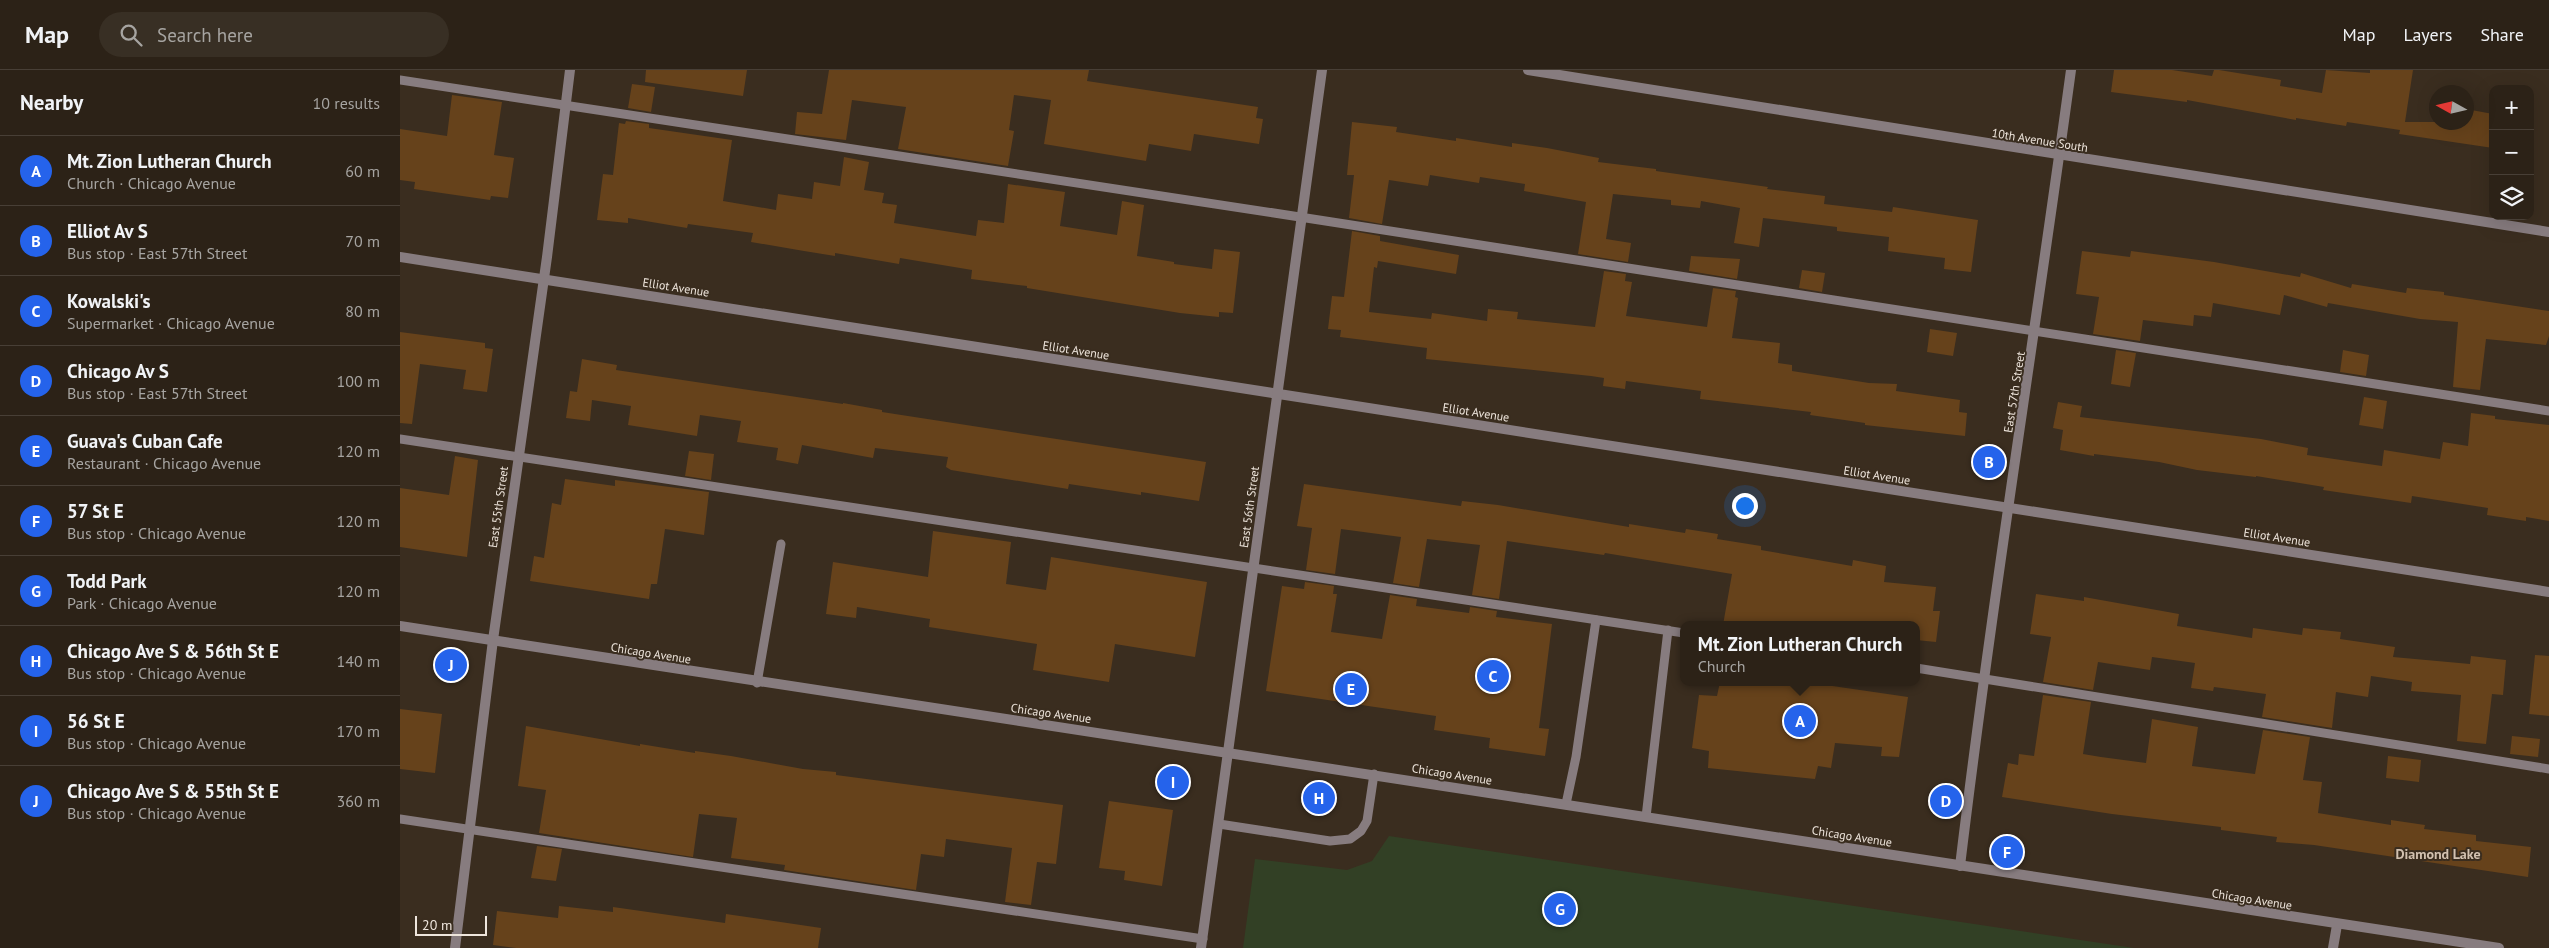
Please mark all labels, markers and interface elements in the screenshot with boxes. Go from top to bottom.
search box [99,12,449,57]
text: Map [25,19,69,50]
icon: search [117,21,145,49]
text: Search here [157,23,253,47]
text: Map [2343,23,2375,46]
text: Layers [2403,23,2452,46]
text: Share [2480,23,2524,46]
north arrow [2429,85,2474,130]
map controls [2489,85,2534,220]
button: + [2489,85,2534,130]
text: Nearby [20,89,83,116]
text: 10 results [313,93,380,113]
street label: 10th Avenue South [1991,125,2089,155]
button: − [2489,130,2534,175]
text: Mt. Zion Lutheran Church [67,149,272,173]
text: A [31,161,41,181]
text: 60 m [345,161,380,181]
text: Church · Chicago Avenue [67,173,236,193]
button: layers [2489,175,2534,220]
text: Elliot Av S [67,219,148,243]
text: B [31,231,41,251]
text: 70 m [345,231,380,251]
text: Bus stop · East 57th Street [67,243,247,263]
street label: Elliot Avenue [642,274,710,300]
text: Kowalski's [67,289,151,313]
text: C [32,301,40,321]
text: 80 m [345,301,380,321]
text: Supermarket · Chicago Avenue [67,313,275,333]
street label: Elliot Avenue [1042,337,1110,363]
street label: East 57th Street [2000,350,2028,434]
text: Chicago Av S [67,359,169,383]
text: D [31,371,41,391]
text: 100 m [337,371,380,391]
text: Bus stop · East 57th Street [67,383,247,403]
street label: Elliot Avenue [1442,399,1510,425]
text: Guava's Cuban Cafe [67,429,223,453]
text: E [32,441,40,461]
text: 120 m [337,441,380,461]
pin: B [1973,443,2005,481]
text: Restaurant · Chicago Avenue [67,453,261,473]
street label: Elliot Avenue [1843,462,1911,488]
street label: East 55th Street [485,465,511,549]
street label: East 56th Street [1236,465,1262,549]
your location [1732,493,1758,519]
text: 57 St E [67,499,124,523]
text: F [32,511,40,531]
text: 120 m [337,511,380,531]
text: Bus stop · Chicago Avenue [67,523,246,543]
street label: Elliot Avenue [2243,524,2311,550]
text: Todd Park [67,569,147,593]
text: G [31,581,41,601]
text: 120 m [337,581,380,601]
text: Park · Chicago Avenue [67,593,217,613]
popup [1680,621,1920,686]
text: Mt. Zion Lutheran Church [1698,632,1902,656]
text: Chicago Ave S & 56th St E [67,639,279,663]
street label: Chicago Avenue [610,639,692,667]
pin: J [435,646,467,684]
text: H [31,651,41,671]
text: 140 m [337,651,380,671]
text: Church [1698,656,1746,676]
pin: C [1477,657,1509,695]
text: Bus stop · Chicago Avenue [67,663,246,683]
pin: E [1335,670,1367,708]
street label: Chicago Avenue [1010,700,1092,726]
pin: A [1784,702,1816,740]
text: 56 St E [67,709,125,733]
text: I [34,721,38,741]
text: 170 m [337,721,380,741]
text: Bus stop · Chicago Avenue [67,733,246,753]
street label: Chicago Avenue [1411,760,1493,788]
pin: I [1157,763,1189,801]
text: Chicago Ave S & 55th St E [67,779,279,803]
pin: H [1303,779,1335,817]
pin: D [1930,782,1962,820]
text: J [33,791,39,811]
text: 360 m [337,791,380,811]
text: Bus stop · Chicago Avenue [67,803,246,823]
street label: Chicago Avenue [1811,822,1893,850]
pin: F [1991,833,2023,871]
district label: Diamond Lake [2395,845,2481,863]
street label: Chicago Avenue [2211,885,2293,913]
pin: G [1544,890,1576,928]
scale bar [415,913,488,936]
text: 20 m [422,916,452,934]

